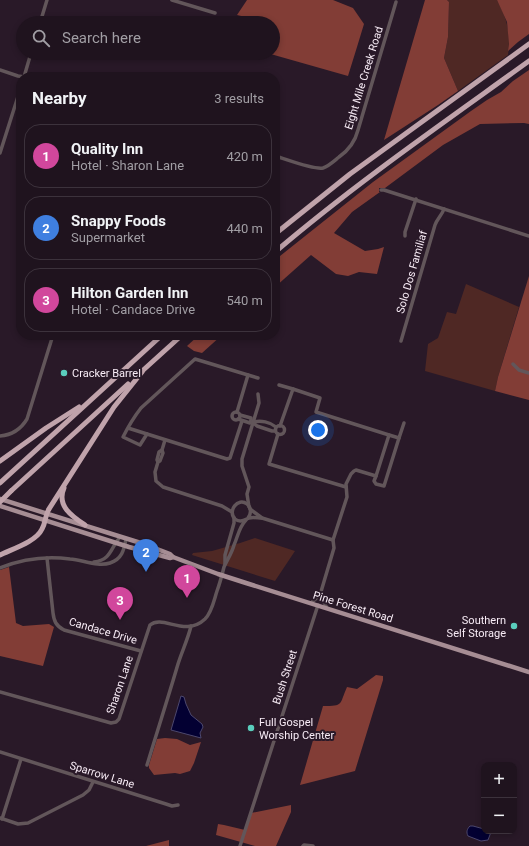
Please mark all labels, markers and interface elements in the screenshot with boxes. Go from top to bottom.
search box [16,16,280,60]
street label: Eight Mile Creek Road [342,25,386,131]
icon: search [30,27,52,49]
text: Search here [62,29,141,47]
text: Nearby [32,88,87,108]
text: 3 results [214,91,264,106]
text: Quality Inn [71,140,143,158]
text: 1 [42,149,50,164]
text: 420 m [226,149,263,164]
text: Hotel · Sharon Lane [71,158,184,173]
text: Snappy Foods [71,212,166,230]
text: 2 [42,221,50,236]
text: 440 m [226,221,263,236]
street label: Solo Dos Familiaf [394,229,430,315]
text: Supermarket [71,230,145,245]
text: Hilton Garden Inn [71,284,189,302]
text: 3 [42,293,50,308]
text: 540 m [226,293,263,308]
text: Hotel · Candace Drive [71,302,195,317]
place label: Cracker Barrel [72,367,141,380]
marker: Cracker Barrel [59,368,69,378]
your location [308,420,328,440]
pin: 2 [133,539,159,572]
pin: 1 [174,565,200,598]
pin: 3 [107,587,133,620]
street label: Pine Forest Road [311,589,395,625]
place label: Southern Self Storage [447,614,506,640]
street label: Candace Drive [67,615,139,647]
marker: Southern Self Storage [509,621,519,631]
street label: Bush Street [270,648,300,706]
street label: Sharon Lane [104,654,136,716]
place label: Full Gospel Worship Center [259,716,334,742]
marker: Full Gospel Worship Center [246,723,256,733]
street label: Sparrow Lane [68,759,136,791]
map controls [481,762,517,834]
button: + [481,762,517,798]
button: − [481,798,517,834]

